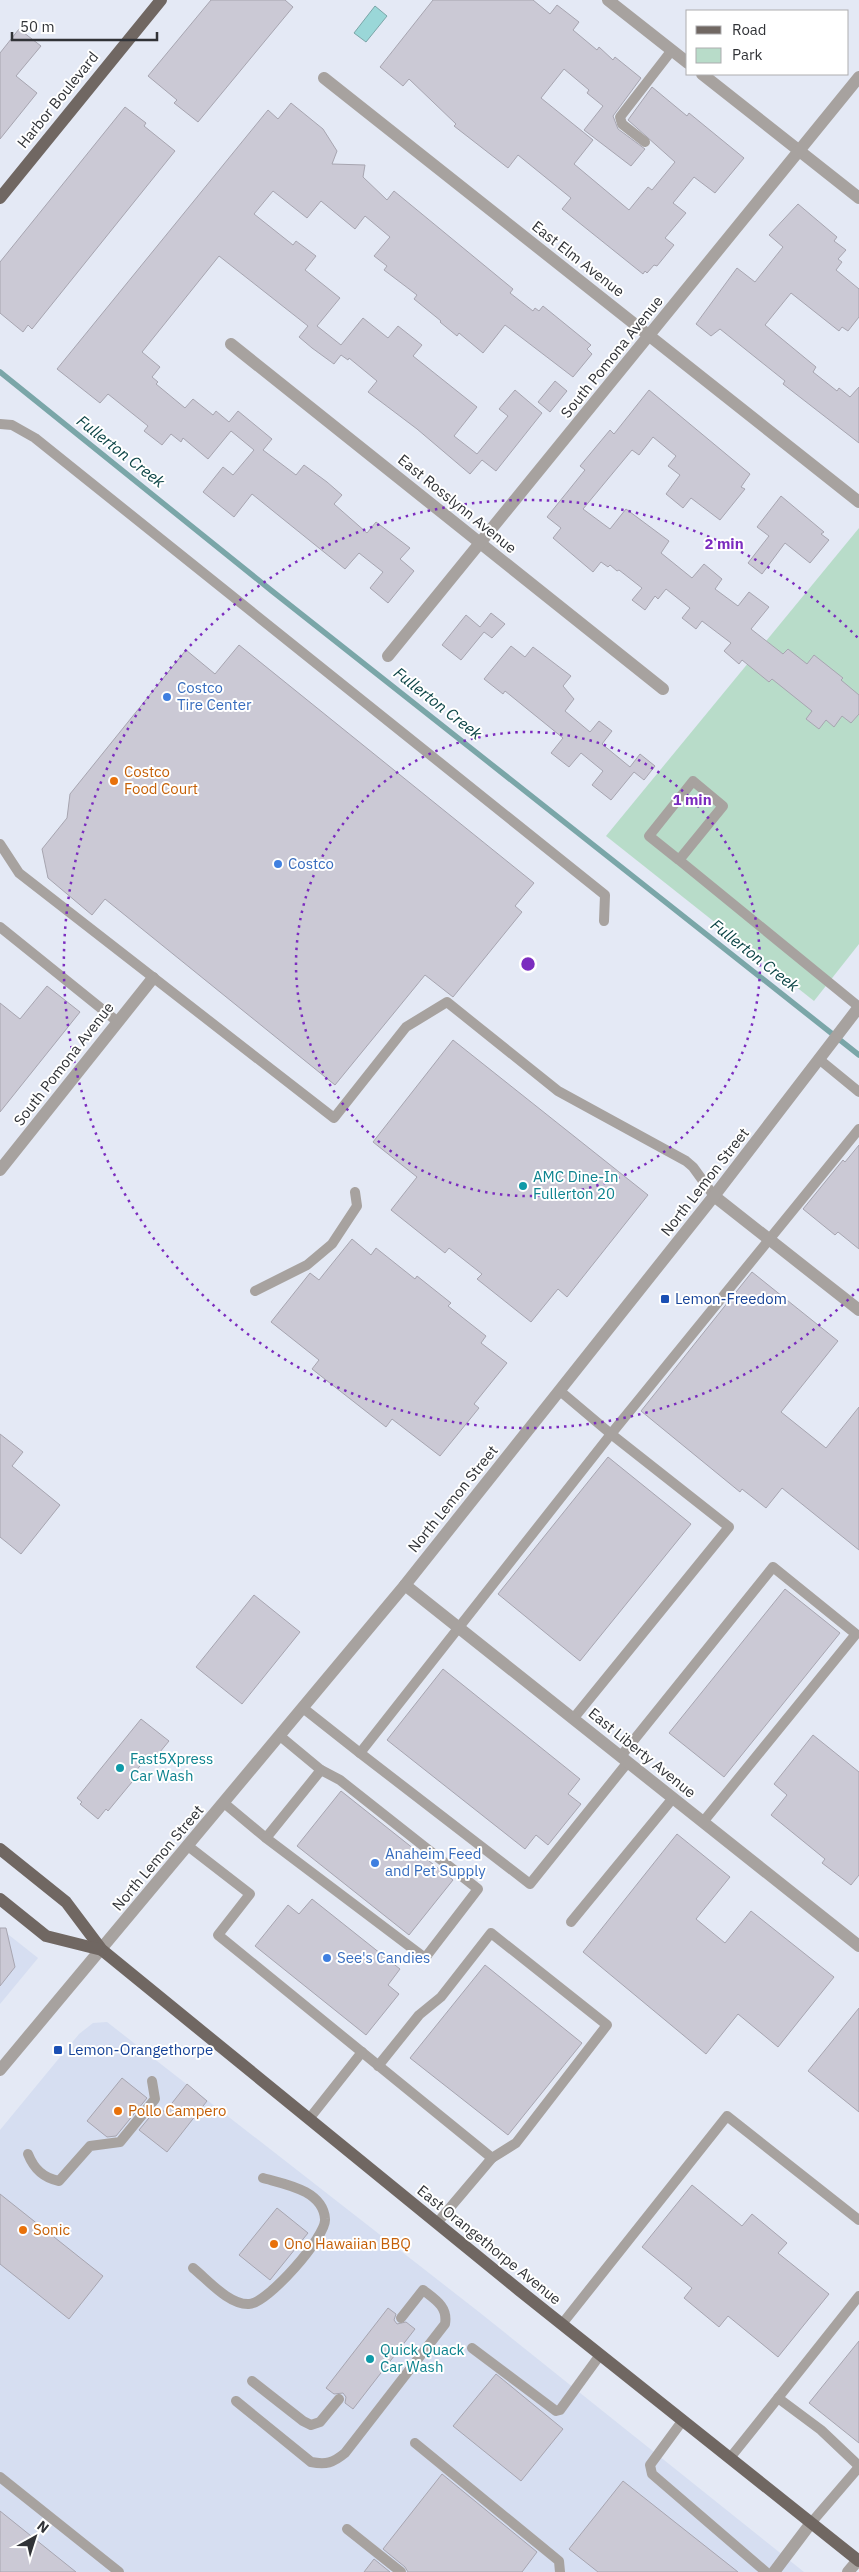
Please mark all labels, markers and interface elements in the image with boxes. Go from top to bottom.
scale bar [12,10,158,42]
legend [686,10,849,75]
text: 50 m [20,17,55,36]
text: Road [732,20,767,39]
text: Park [732,45,762,64]
street label: Harbor Boulevard [13,48,102,152]
street label: East Elm Avenue [528,217,628,301]
street label: South Pomona Avenue [556,292,667,422]
water label: Fullerton Creek [73,410,170,492]
street label: East Rosslynn Avenue [394,450,520,557]
text: 2 min [704,534,744,553]
water label: Fullerton Creek [390,662,487,744]
place label: Costco Tire Center [177,678,252,714]
marker: Costco Tire Center [161,691,173,703]
place label: Costco Food Court [124,762,198,798]
marker: Costco Food Court [108,775,120,787]
text: 1 min [672,790,712,809]
place label: Costco [288,854,334,873]
marker: Costco [272,858,284,870]
water label: Fullerton Creek [707,914,804,996]
centre of rings [519,955,537,973]
street label: South Pomona Avenue [9,998,118,1129]
street label: North Lemon Street [656,1124,753,1240]
place label: AMC Dine-In Fullerton 20 [533,1167,618,1203]
marker: AMC Dine-In Fullerton 20 [517,1180,529,1192]
place label: Lemon-Freedom [675,1289,787,1308]
marker: Lemon-Freedom [659,1293,671,1305]
street label: North Lemon Street [404,1441,502,1556]
street label: East Liberty Avenue [585,1703,700,1802]
place label: Fast5Xpress Car Wash [130,1749,213,1785]
marker: Fast5Xpress Car Wash [114,1762,126,1774]
street label: North Lemon Street [108,1801,207,1914]
place label: Anaheim Feed and Pet Supply [385,1844,486,1880]
marker: Anaheim Feed and Pet Supply [369,1857,381,1869]
place label: See's Candies [337,1948,430,1967]
marker: See's Candies [321,1952,333,1964]
place label: Lemon-Orangethorpe [68,2040,213,2059]
marker: Lemon-Orangethorpe [52,2044,64,2056]
place label: Pollo Campero [128,2101,226,2120]
marker: Pollo Campero [112,2105,124,2117]
street label: East Orangethorpe Avenue [414,2181,565,2309]
place label: Sonic [33,2220,70,2239]
marker: Sonic [17,2224,29,2236]
place label: Ono Hawaiian BBQ [284,2234,411,2253]
marker: Ono Hawaiian BBQ [268,2238,280,2250]
place label: Quick Quack Car Wash [380,2340,465,2376]
marker: Quick Quack Car Wash [364,2353,376,2365]
north arrow [10,2512,60,2562]
text: N [34,2517,53,2537]

